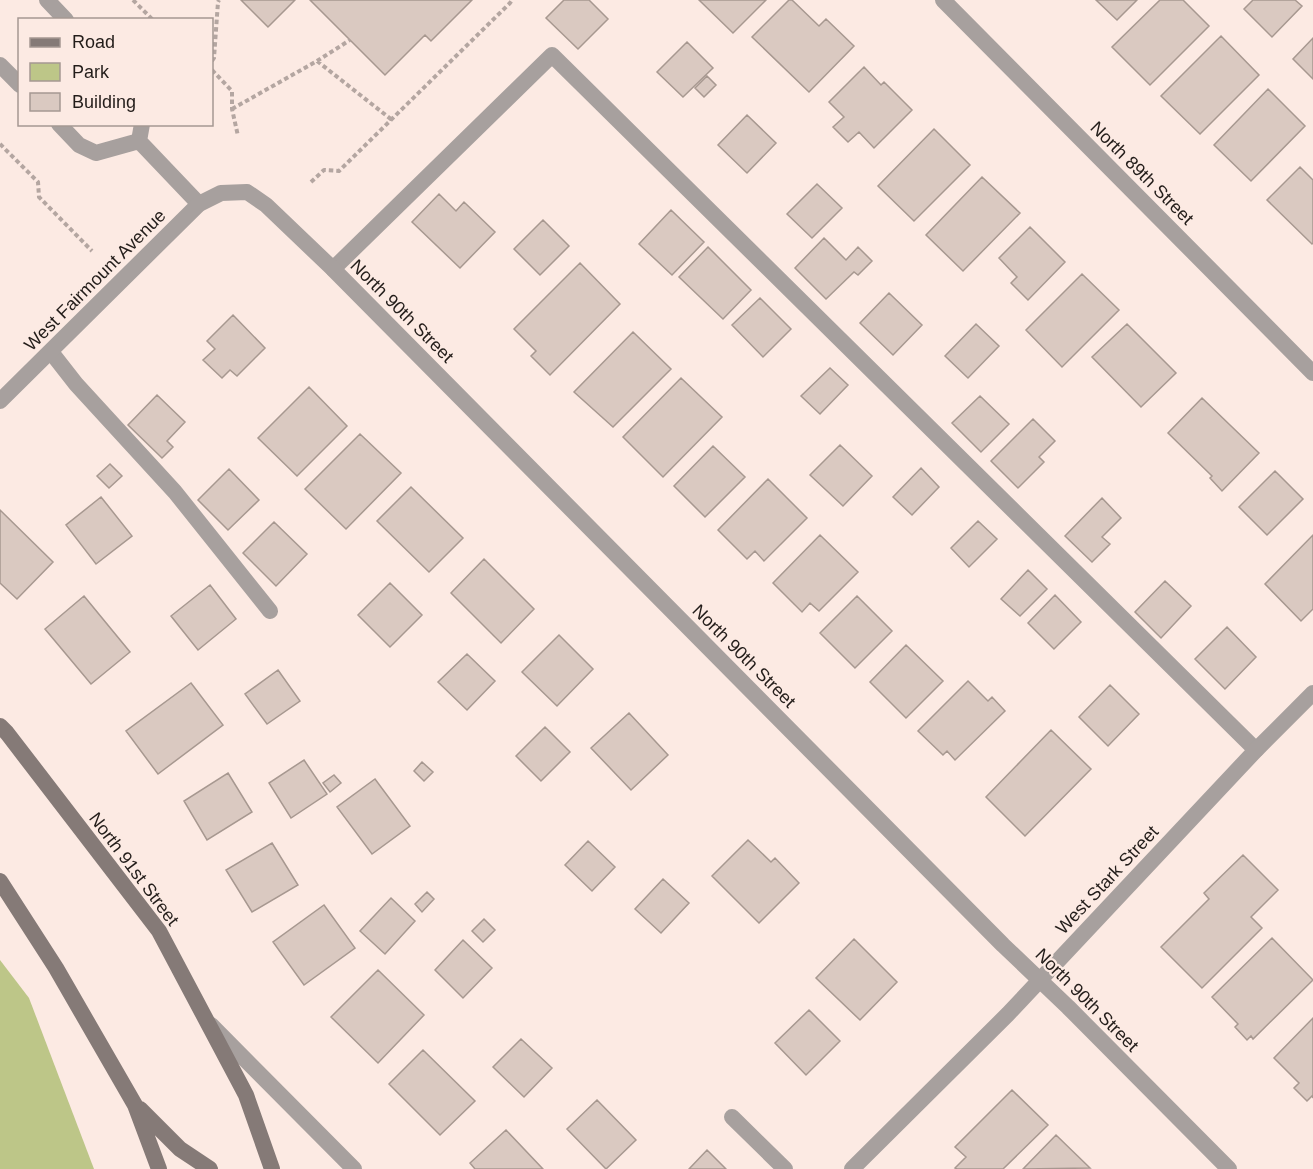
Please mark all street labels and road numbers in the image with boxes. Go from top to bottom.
street label: North 89th Street [1086,117,1198,229]
street label: West Fairmount Avenue [20,205,170,355]
street label: North 90th Street [346,255,458,367]
street label: North 90th Street [688,600,800,712]
street label: North 91st Street [85,809,183,929]
street label: West Stark Street [1052,822,1162,938]
street label: North 90th Street [1031,944,1143,1056]

